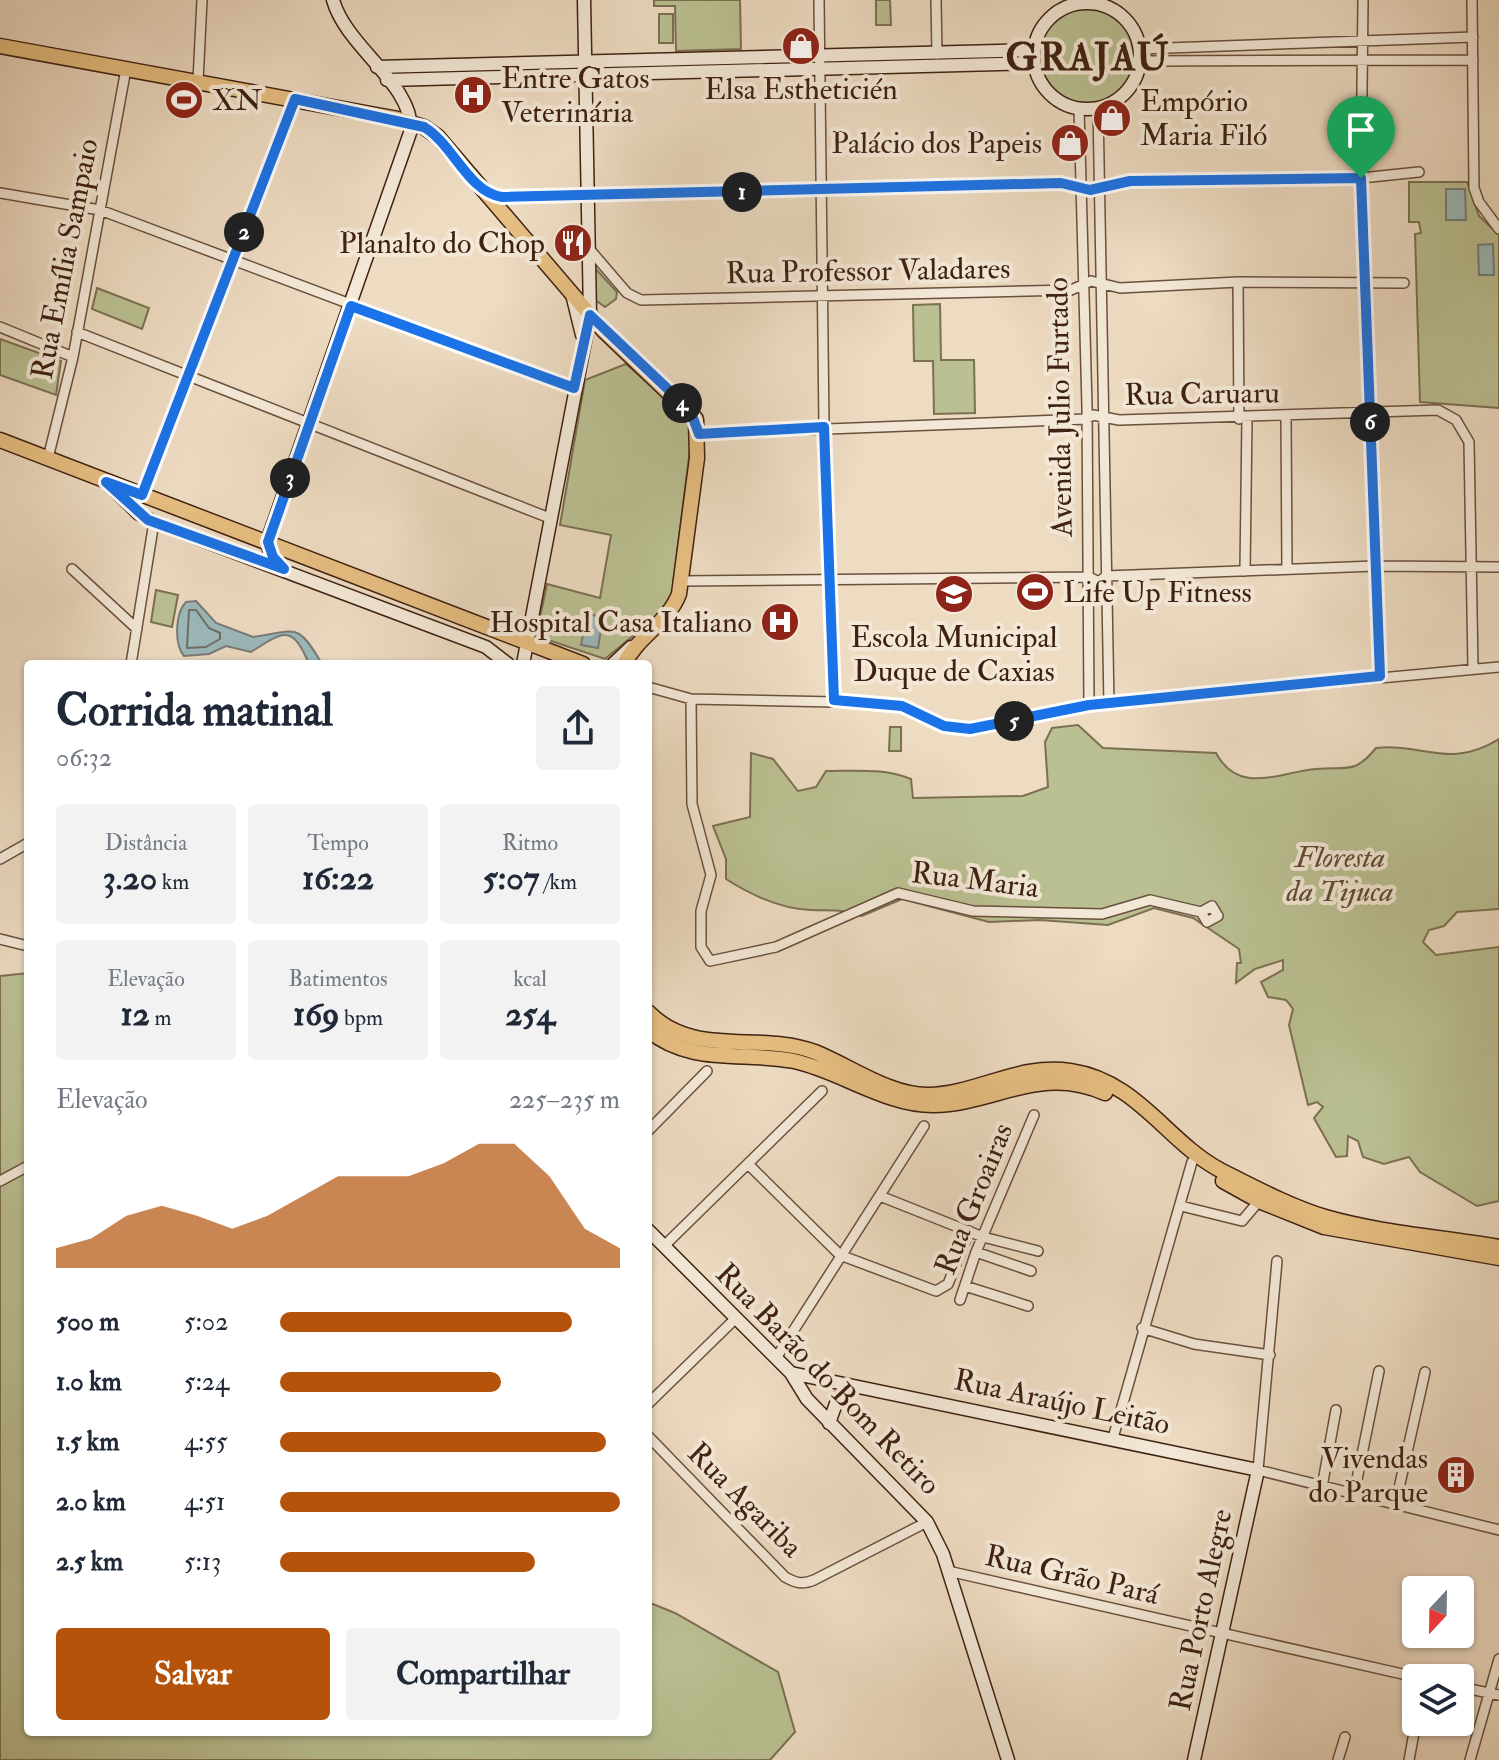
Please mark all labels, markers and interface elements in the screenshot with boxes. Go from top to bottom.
shop icon: Elsa Estheticién [780,25,822,67]
district label: GRAJAÚ [1006,33,1170,82]
place label: Entre Gatos Veterinária [501,60,649,131]
place label: Elsa Estheticién [704,71,898,108]
hospital icon: Entre Gatos Veterinária [452,74,494,116]
sports icon: XN [163,79,205,121]
place label: XN [212,82,262,119]
place label: Empório Maria Filó [1140,83,1268,154]
pin [1327,96,1395,178]
shop icon: Empório Maria Filó [1091,97,1133,139]
icon: arrive [1339,108,1383,152]
shop icon: Palácio dos Papeis [1049,122,1091,164]
place label: Palácio dos Papeis [831,125,1042,162]
street label: Rua Emília Sampaio [24,135,106,383]
pin: 1 [722,172,762,212]
text: 1 [738,178,746,206]
pin: 2 [224,212,264,252]
text: 2 [238,218,250,246]
restaurant icon: Planalto do Chop [552,222,594,264]
place label: Planalto do Chop [339,225,545,262]
street label: Rua Professor Valadares [725,250,1011,292]
street label: Avenida Julio Furtado [1039,277,1081,538]
street label: Rua Caruaru [1124,374,1280,414]
pin: 4 [662,383,702,423]
text: 4 [676,389,688,417]
pin: 6 [1350,402,1390,442]
text: 6 [1364,408,1376,436]
pin: 3 [270,458,310,498]
text: 3 [286,464,294,492]
sports icon: Life Up Fitness [1014,571,1056,613]
school or university icon: Escola Municipal Duque de Caxias [933,573,975,615]
place label: Life Up Fitness [1063,574,1252,611]
hospital icon: Hospital Casa Italiano [759,601,801,643]
place label: Hospital Casa Italiano [490,604,752,641]
place label: Escola Municipal Duque de Caxias [850,619,1058,690]
text: Corrida matinal [56,684,333,739]
button: share [536,686,620,770]
pin: 5 [994,701,1034,741]
text: 5 [1009,707,1019,735]
text: 06:32 [56,742,112,774]
text: Distância [105,829,187,857]
text: Tempo [307,829,369,857]
text: Ritmo [502,829,558,857]
park label: Floresta da Tijuca [1286,839,1394,910]
street label: Rua Maria [909,854,1041,906]
text: 3.20 [103,857,157,900]
text: 16:22 [302,857,374,900]
text: 5:07 [483,857,539,900]
text: km [157,868,189,896]
text: /km [539,868,577,896]
text: Elevação [107,965,185,993]
text: Batimentos [288,965,388,993]
text: kcal [513,965,547,993]
text: 12 [120,993,150,1036]
text: 169 [293,993,339,1036]
text: 254 [505,993,555,1036]
text: m [150,1004,172,1032]
text: bpm [339,1004,383,1032]
text: Elevação [56,1084,148,1116]
text: 225–235 m [509,1084,620,1116]
street label: Rua Groairas [927,1118,1021,1280]
street label: Rua Barão do Bom Retiro [708,1255,948,1503]
text: 500 m [56,1306,120,1338]
text: 5:02 [184,1306,228,1338]
street label: Rua Araújo Leitão [951,1361,1173,1443]
text: 1.0 km [56,1366,122,1398]
text: 5:24 [184,1366,229,1398]
text: 1.5 km [56,1426,119,1458]
text: 4:55 [184,1426,227,1458]
street label: Rua Agariba [680,1435,811,1566]
place label: Vivendas do Parque [1308,1440,1428,1511]
building icon: Vivendas do Parque [1435,1454,1477,1496]
text: 2.0 km [56,1486,126,1518]
text: 4:51 [184,1486,225,1518]
street label: Rua Porto Alegre [1162,1506,1240,1714]
street label: Rua Grão Pará [981,1537,1163,1613]
text: 2.5 km [56,1546,123,1578]
text: 5:13 [184,1546,221,1578]
north arrow [1402,1576,1474,1648]
map controls [1402,1576,1474,1736]
button: Salvar [56,1628,330,1720]
button: Compartilhar [346,1628,620,1720]
button: layers [1402,1664,1474,1736]

